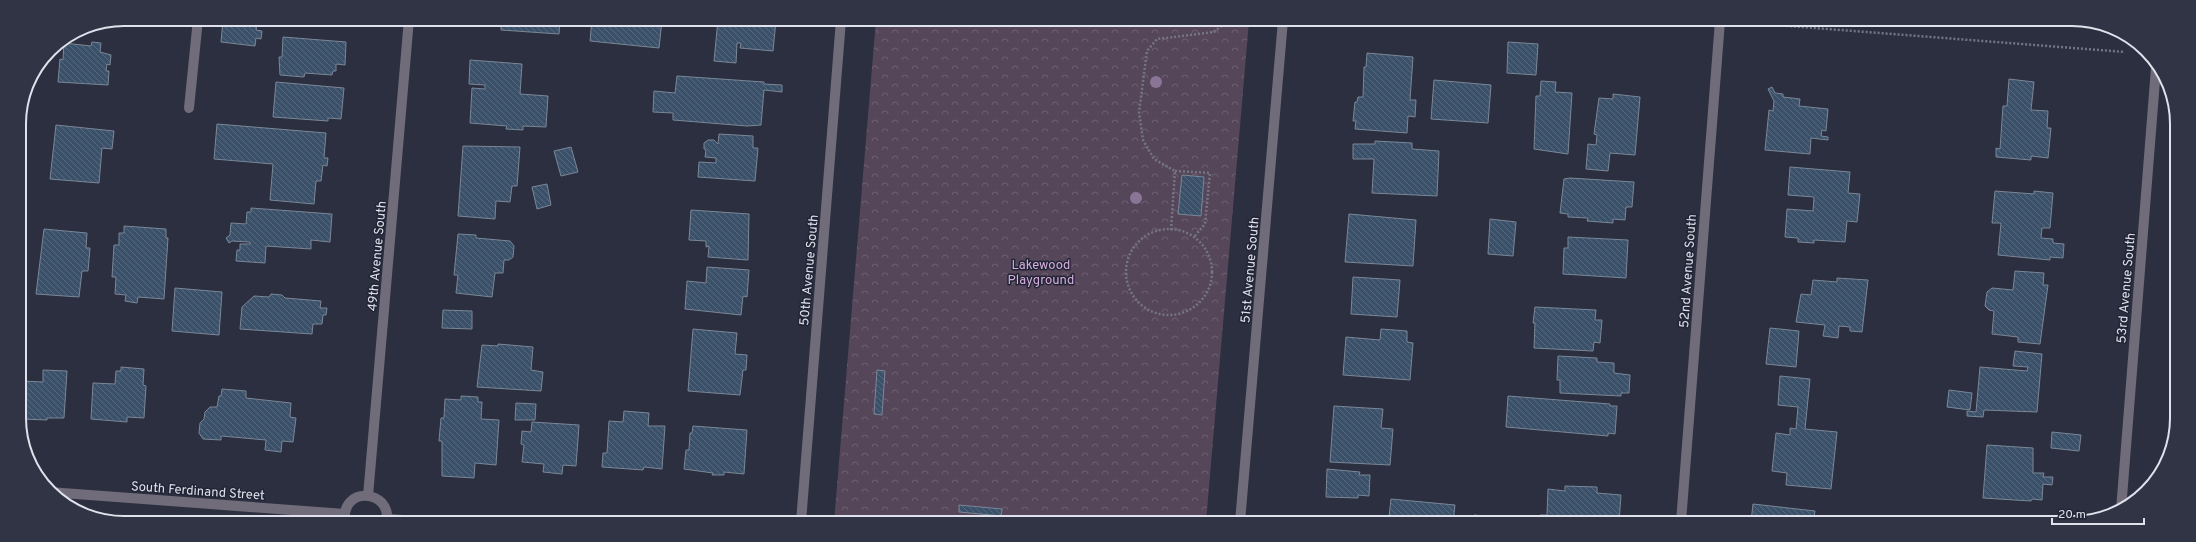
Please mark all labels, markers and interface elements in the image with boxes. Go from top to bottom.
street label: 49th Avenue South [365,200,391,312]
street label: 50th Avenue South [797,214,823,326]
street label: 52nd Avenue South [1677,214,1701,329]
street label: 51st Avenue South [1238,216,1264,324]
street label: 53rd Avenue South [2114,232,2140,344]
park label: Lakewood Playground [1008,258,1074,289]
street label: South Ferdinand Street [130,479,265,505]
scale bar [2052,500,2144,526]
text: 20 m [2058,507,2086,523]

